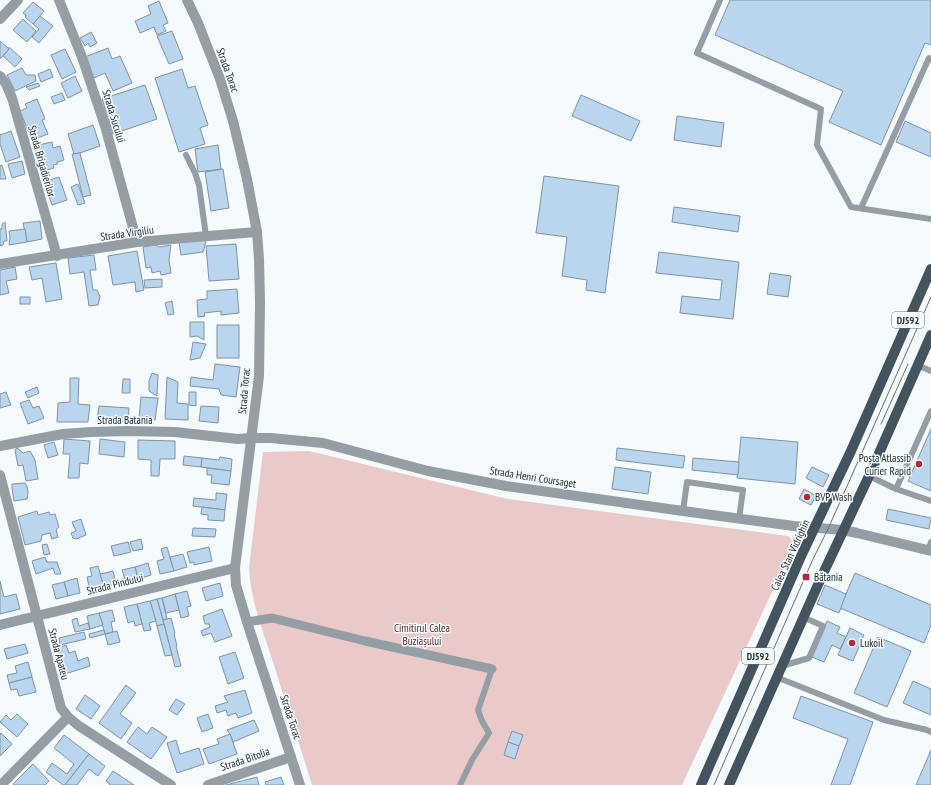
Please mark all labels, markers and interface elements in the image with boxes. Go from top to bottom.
street label: Strada Torac [214,46,243,94]
street label: Strada Sucului [99,88,129,144]
street label: Strada Brigadierilor [25,124,59,198]
street label: Strada Virgiliu [99,222,155,244]
road number: DJ592 [892,312,924,328]
street label: Strada Torac [235,367,253,415]
street label: Strada Batania [97,413,153,427]
place label: Poșta Atlassib Curier Rapid [859,451,911,478]
marker: Poșta Atlassib Curier Rapid [914,459,924,469]
street label: Strada Henri Coursaget [489,463,577,491]
place label: BVP Wash [815,490,852,504]
marker: BVP Wash [802,492,812,502]
street label: Calea Stan Vidrighin [767,517,813,593]
street label: Strada Pindului [85,570,145,598]
place label: Bătania [814,570,843,584]
marker: Bătania [801,572,811,582]
park label: Cimitirul Calea Buziașului [394,621,450,648]
street label: Strada Apateu [45,627,73,682]
place label: Lukoil [860,636,883,650]
marker: Lukoil [847,638,857,648]
road number: DJ592 [742,648,774,664]
street label: Strada Torac [277,693,305,741]
street label: Strada Bitolia [218,744,272,774]

